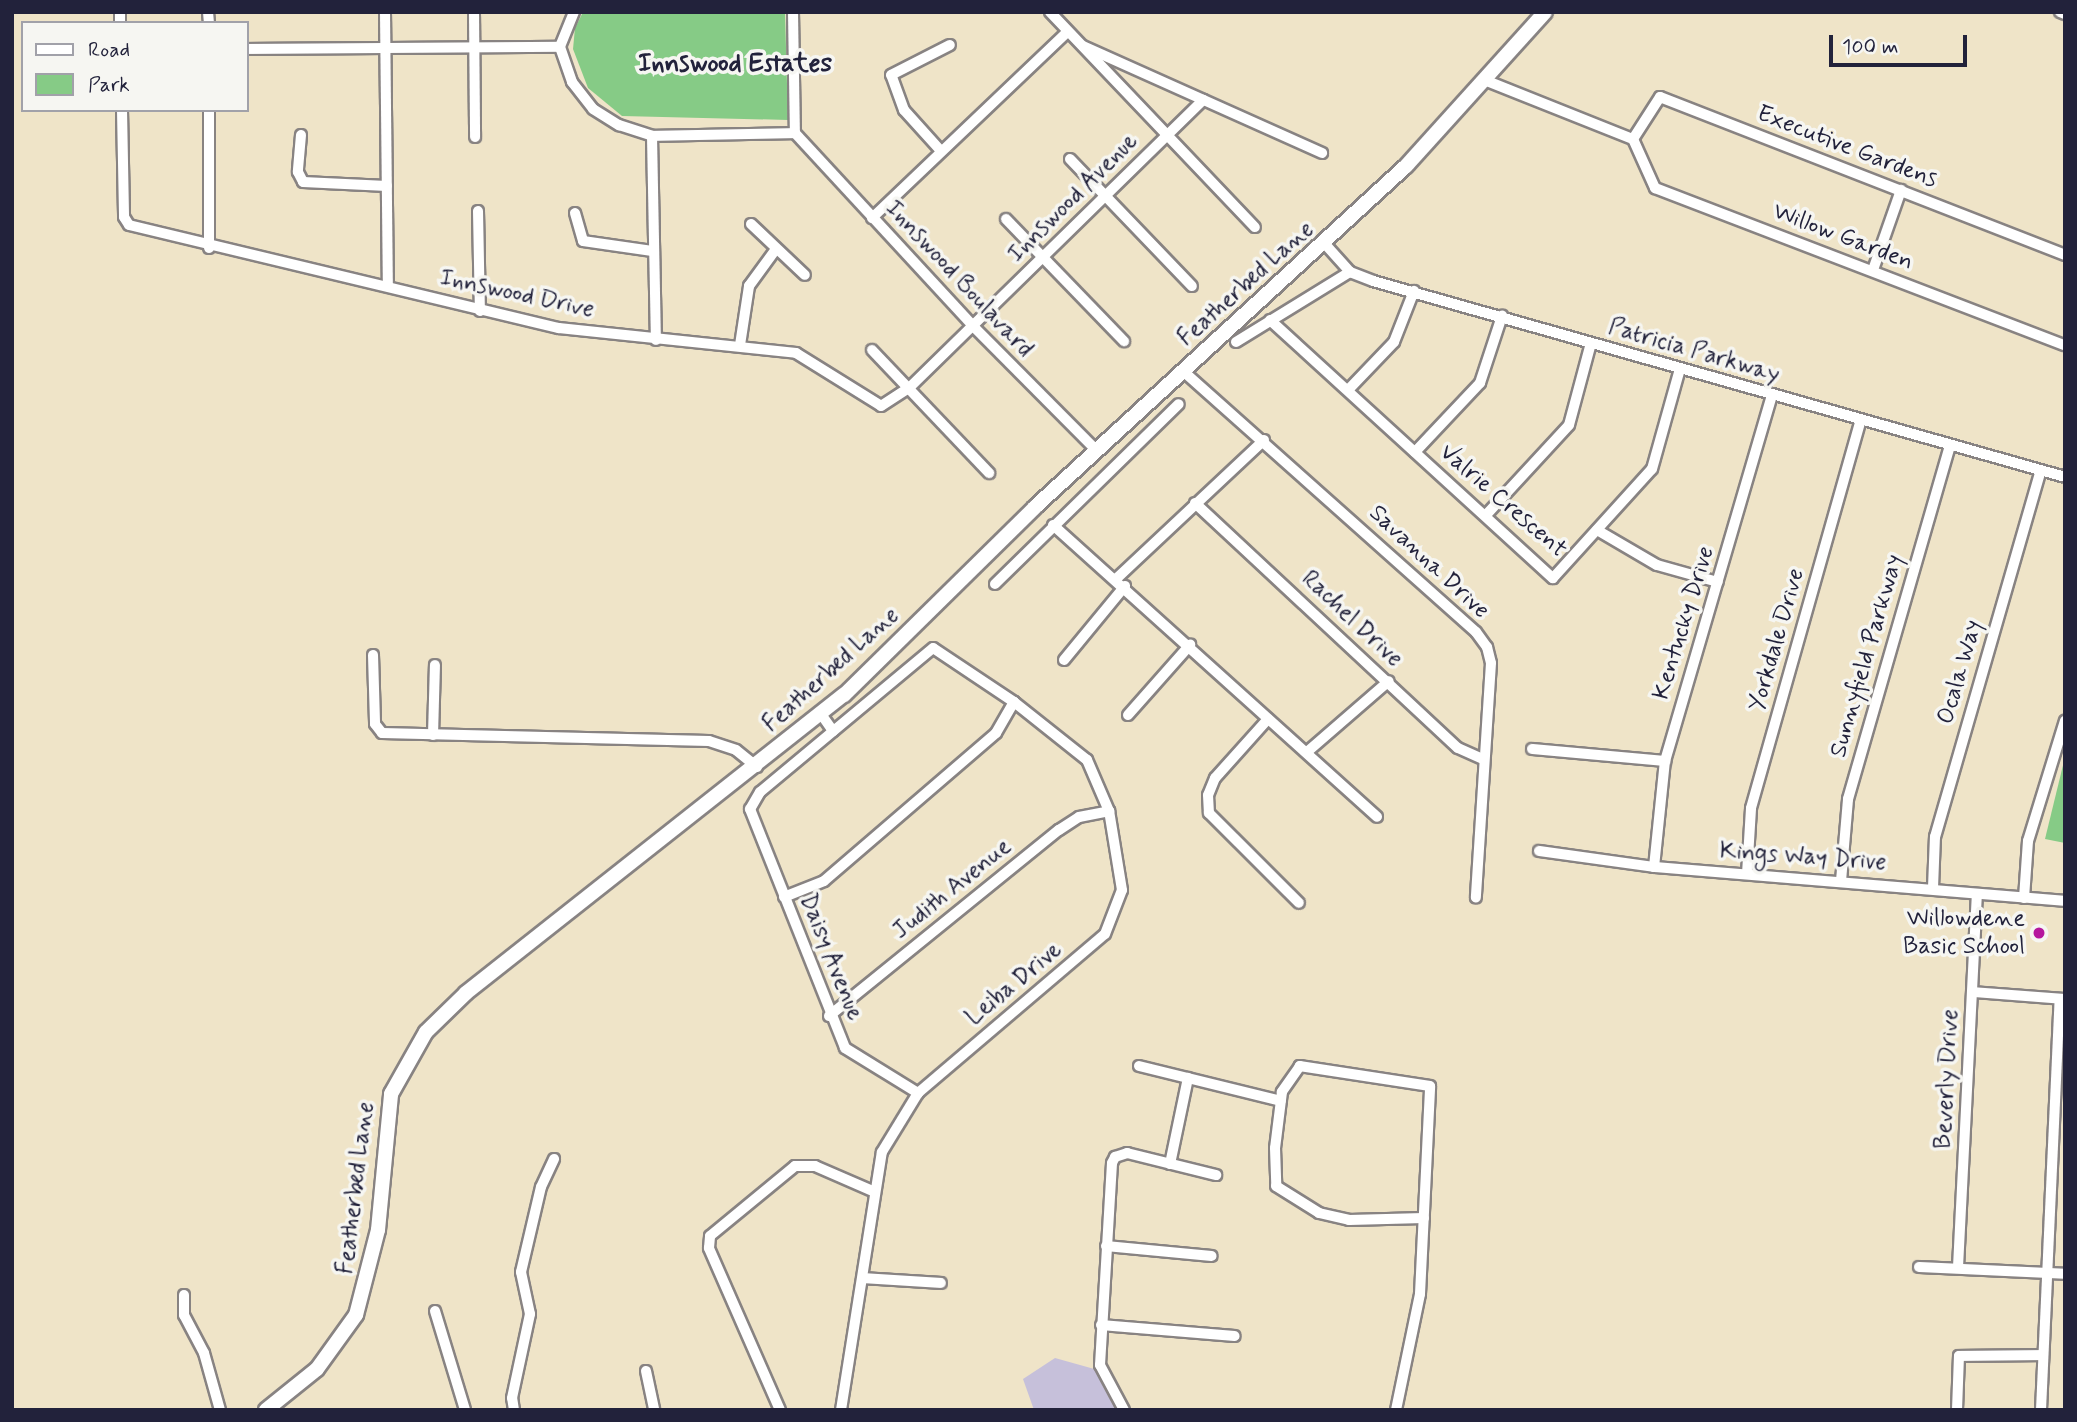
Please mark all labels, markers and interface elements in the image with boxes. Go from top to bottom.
legend [21,21,248,112]
scale bar [1832,21,1970,65]
text: 100 m [1842,33,1898,61]
text: Road [88,36,130,64]
district label: Innswood Estates [638,49,832,81]
text: Park [88,71,130,99]
street label: Executive Gardens [1753,100,1941,194]
street label: Innswood Avenue [1000,125,1146,271]
street label: Innswood Boulavard [880,196,1038,362]
street label: Willow Garden [1771,198,1915,276]
street label: Featherbed Lane [1173,216,1319,352]
street label: Innswood Drive [438,264,596,324]
street label: Patricia Parkway [1606,313,1782,389]
street label: Valrie Crescent [1433,438,1573,564]
street label: Savanna Drive [1363,499,1495,625]
street label: Kentucky Drive [1647,543,1721,703]
street label: Sunnyfield Parkway [1825,554,1909,758]
street label: Rachel Drive [1296,565,1408,673]
street label: Yorkdale Drive [1743,566,1811,714]
street label: Featherbed Lane [758,602,904,738]
street label: Ocala Way [1931,615,1989,729]
street label: Judith Avenue [887,832,1017,946]
street label: Kings Way Drive [1717,837,1889,877]
street label: Daisy Avenue [792,888,870,1026]
place label: Willowdene Basic School [1903,905,2025,961]
marker: Willowdene Basic School [2031,925,2047,941]
street label: Leiba Drive [961,936,1067,1032]
street label: Beverly Drive [1929,1009,1965,1149]
street label: Featherbed Lane [331,1102,381,1274]

